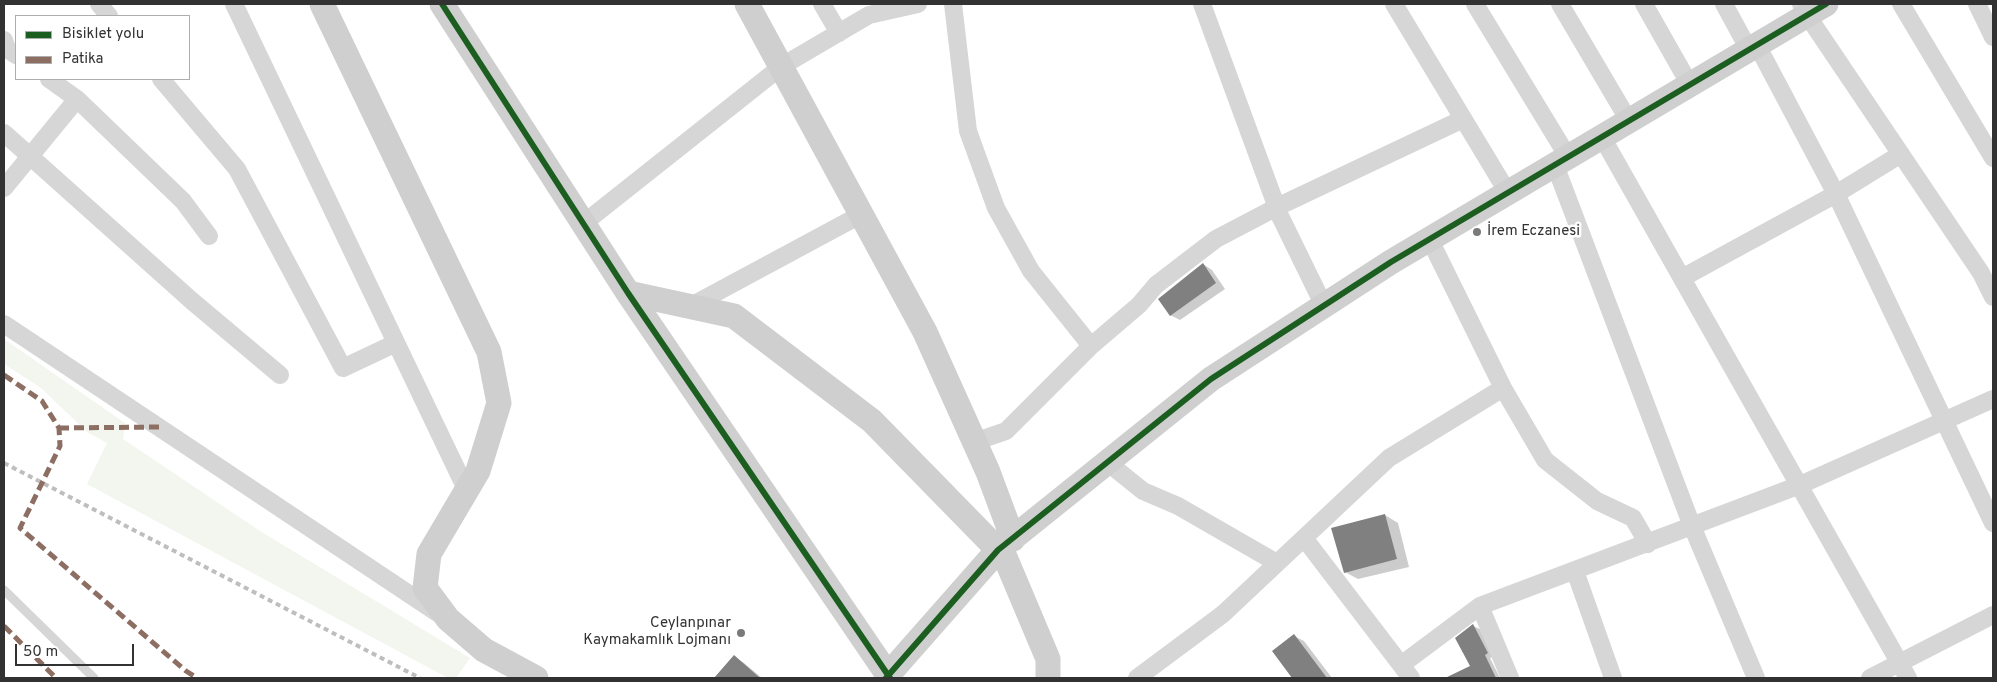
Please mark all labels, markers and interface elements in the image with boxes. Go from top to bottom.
legend [15,15,190,80]
text: Bisiklet yolu [62,25,144,44]
text: Patika [62,50,103,69]
place label: İrem Eczanesi [1487,223,1580,241]
marker: İrem Eczanesi [1471,226,1483,238]
place label: Ceylanpınar Kaymakamlık Lojmanı [583,615,731,650]
marker: Ceylanpınar Kaymakamlık Lojmanı [735,627,747,639]
scale bar [18,634,136,666]
text: 50 m [23,643,58,662]

